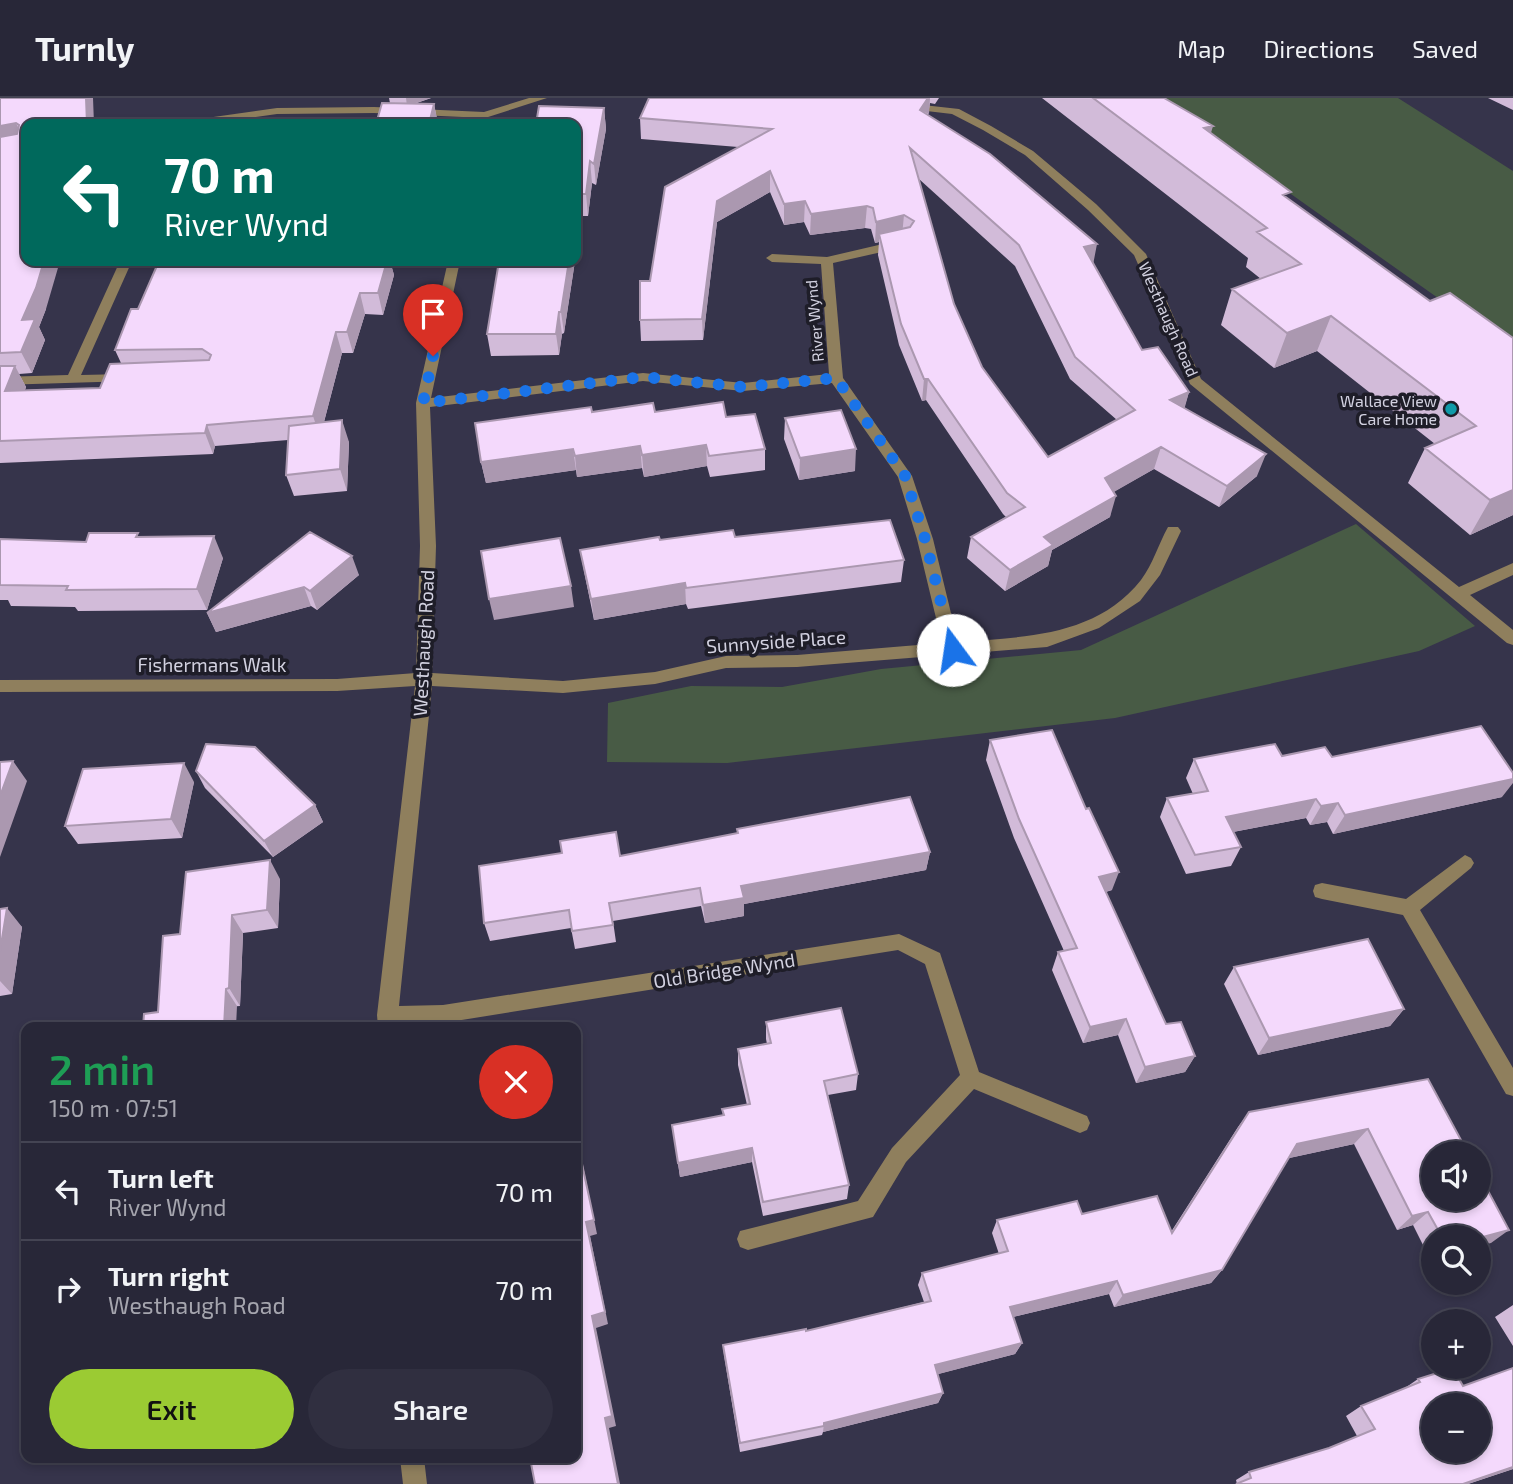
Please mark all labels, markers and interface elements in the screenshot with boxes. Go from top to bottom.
text: Turnly [35,28,134,68]
text: Map [1177,34,1225,63]
text: Directions [1263,34,1374,63]
text: Saved [1412,34,1478,63]
text: 70 m [164,144,275,203]
icon: left [49,147,140,238]
text: River Wynd [164,204,329,242]
street label: Westhaugh Road [1135,259,1203,379]
street label: River Wynd [801,279,827,363]
pin [403,284,463,356]
icon: arrive [414,295,452,333]
place label: Wallace View Care Home [1340,391,1437,428]
marker: Wallace View Care Home [1443,401,1459,417]
street label: Westhaugh Road [408,569,438,717]
position arrow [916,613,990,687]
street label: Sunnyside Place [705,625,847,657]
street label: Fishermans Walk [138,653,287,676]
street label: Old Bridge Wynd [651,947,797,993]
text: 2 min [49,1043,155,1093]
button: close [479,1045,553,1119]
text: 150 m · 07:51 [49,1094,178,1122]
map controls [1421,1141,1491,1463]
button: sound [1421,1141,1491,1211]
text: Turn left [108,1162,214,1193]
icon: left [49,1172,87,1210]
text: 70 m [495,1176,553,1207]
text: River Wynd [108,1193,226,1221]
button: search [1421,1225,1491,1295]
text: Turn right [108,1260,229,1291]
icon: right [49,1270,87,1308]
text: 70 m [495,1274,553,1305]
text: Westhaugh Road [108,1291,286,1319]
button: + [1421,1309,1491,1379]
button: Exit [49,1369,294,1449]
button: Share [308,1369,553,1449]
button: − [1421,1393,1491,1463]

